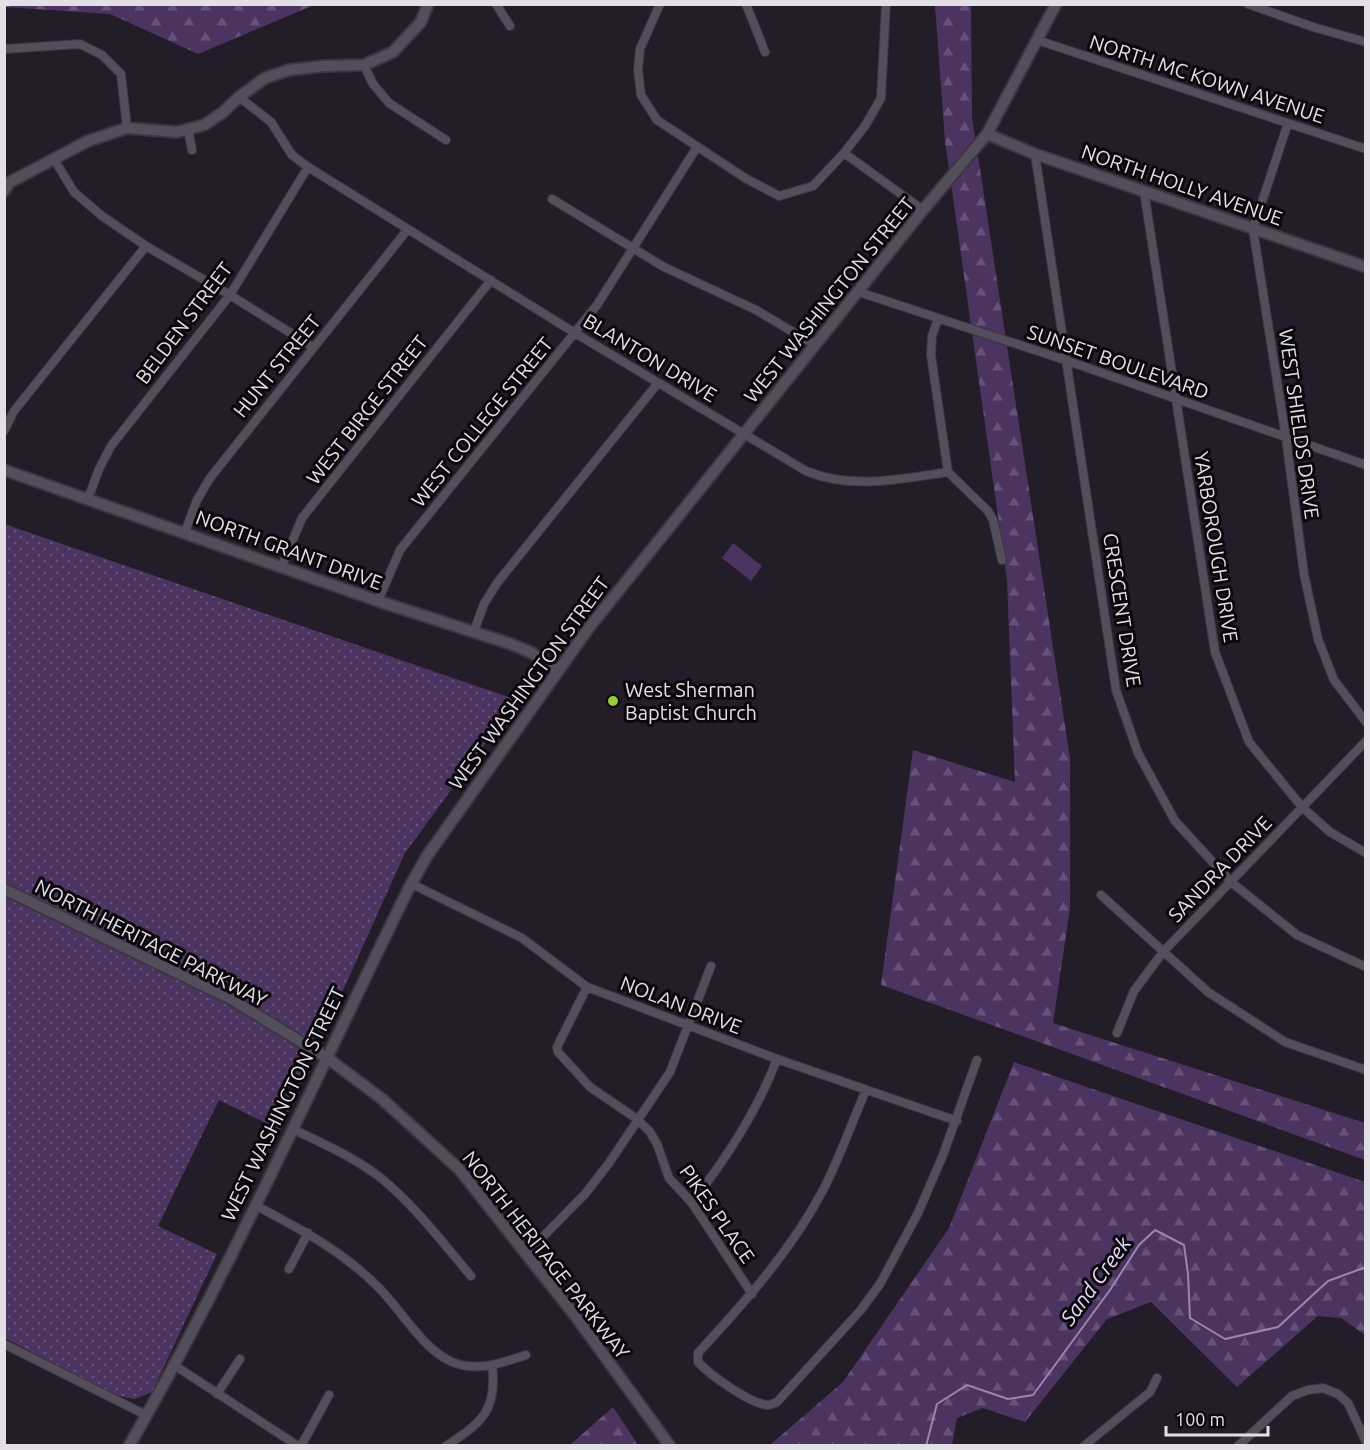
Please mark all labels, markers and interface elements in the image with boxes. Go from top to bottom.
street label: NORTH MC KOWN AVENUE [1087,30,1328,127]
street label: NORTH HOLLY AVENUE [1079,139,1286,230]
street label: WEST WASHINGTON STREET [739,192,918,407]
street label: BELDEN STREET [131,258,237,388]
street label: BLANTON DRIVE [579,309,721,406]
street label: HUNT STREET [228,310,325,422]
street label: SUNSET BOULEVARD [1024,320,1212,403]
street label: WEST SHIELDS DRIVE [1275,327,1324,520]
street label: WEST BIRGE STREET [301,331,432,489]
street label: WEST COLLEGE STREET [406,332,557,511]
street label: YARBOROUGH DRIVE [1190,450,1243,644]
street label: NORTH GRANT DRIVE [193,505,386,594]
street label: CRESCENT DRIVE [1099,531,1146,689]
street label: WEST WASHINGTON STREET [444,572,614,794]
place label: West Sherman Baptist Church [625,678,757,724]
marker: West Sherman Baptist Church [606,694,620,708]
street label: SANDRA DRIVE [1163,811,1276,926]
street label: NORTH HERITAGE PARKWAY [32,874,271,1011]
street label: NOLAN DRIVE [617,971,745,1038]
street label: WEST WASHINGTON STREET [216,983,349,1224]
street label: NORTH HERITAGE PARKWAY [458,1146,635,1363]
street label: PIKES PLACE [675,1160,760,1267]
water label: Sand Creek [1055,1231,1135,1330]
scale bar [1166,1399,1268,1437]
text: 100 m [1175,1409,1225,1429]

